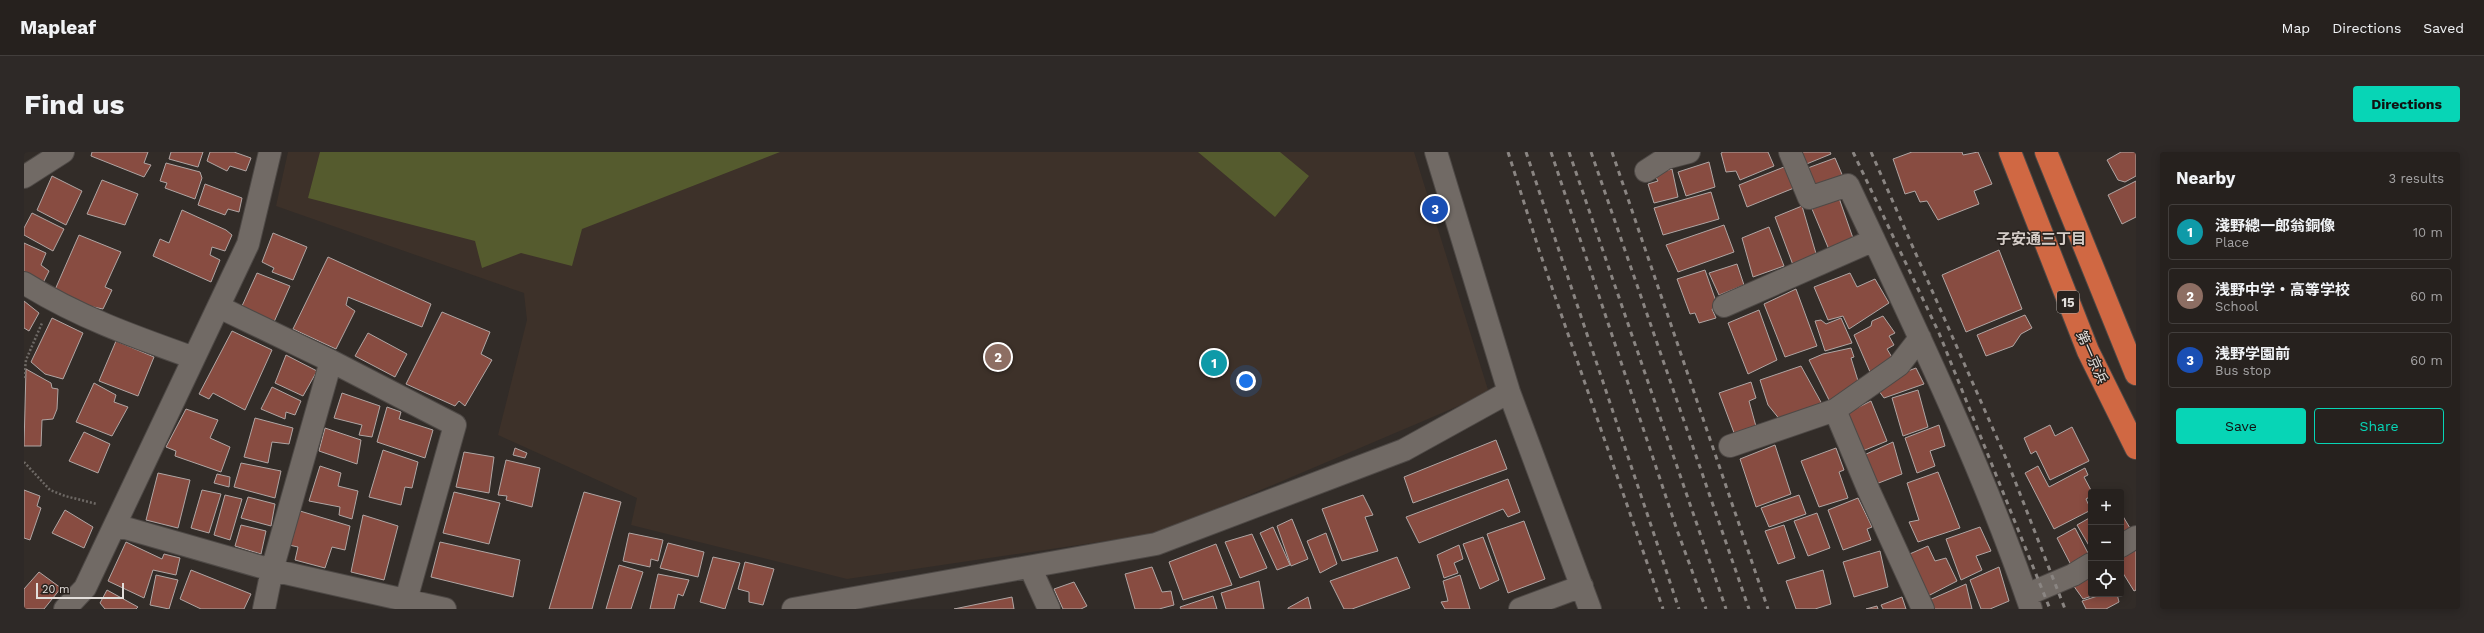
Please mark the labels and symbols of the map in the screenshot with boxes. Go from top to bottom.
pin: 3 [1422,194,1448,224]
district label: 子安通三丁目 [1996,230,2086,248]
road number: 15 [2057,291,2079,313]
street label: 第一京浜 [2073,328,2111,386]
pin: 2 [985,342,1011,372]
pin: 1 [1201,348,1227,378]
your location [1236,371,1256,391]
scale bar [36,581,124,600]

